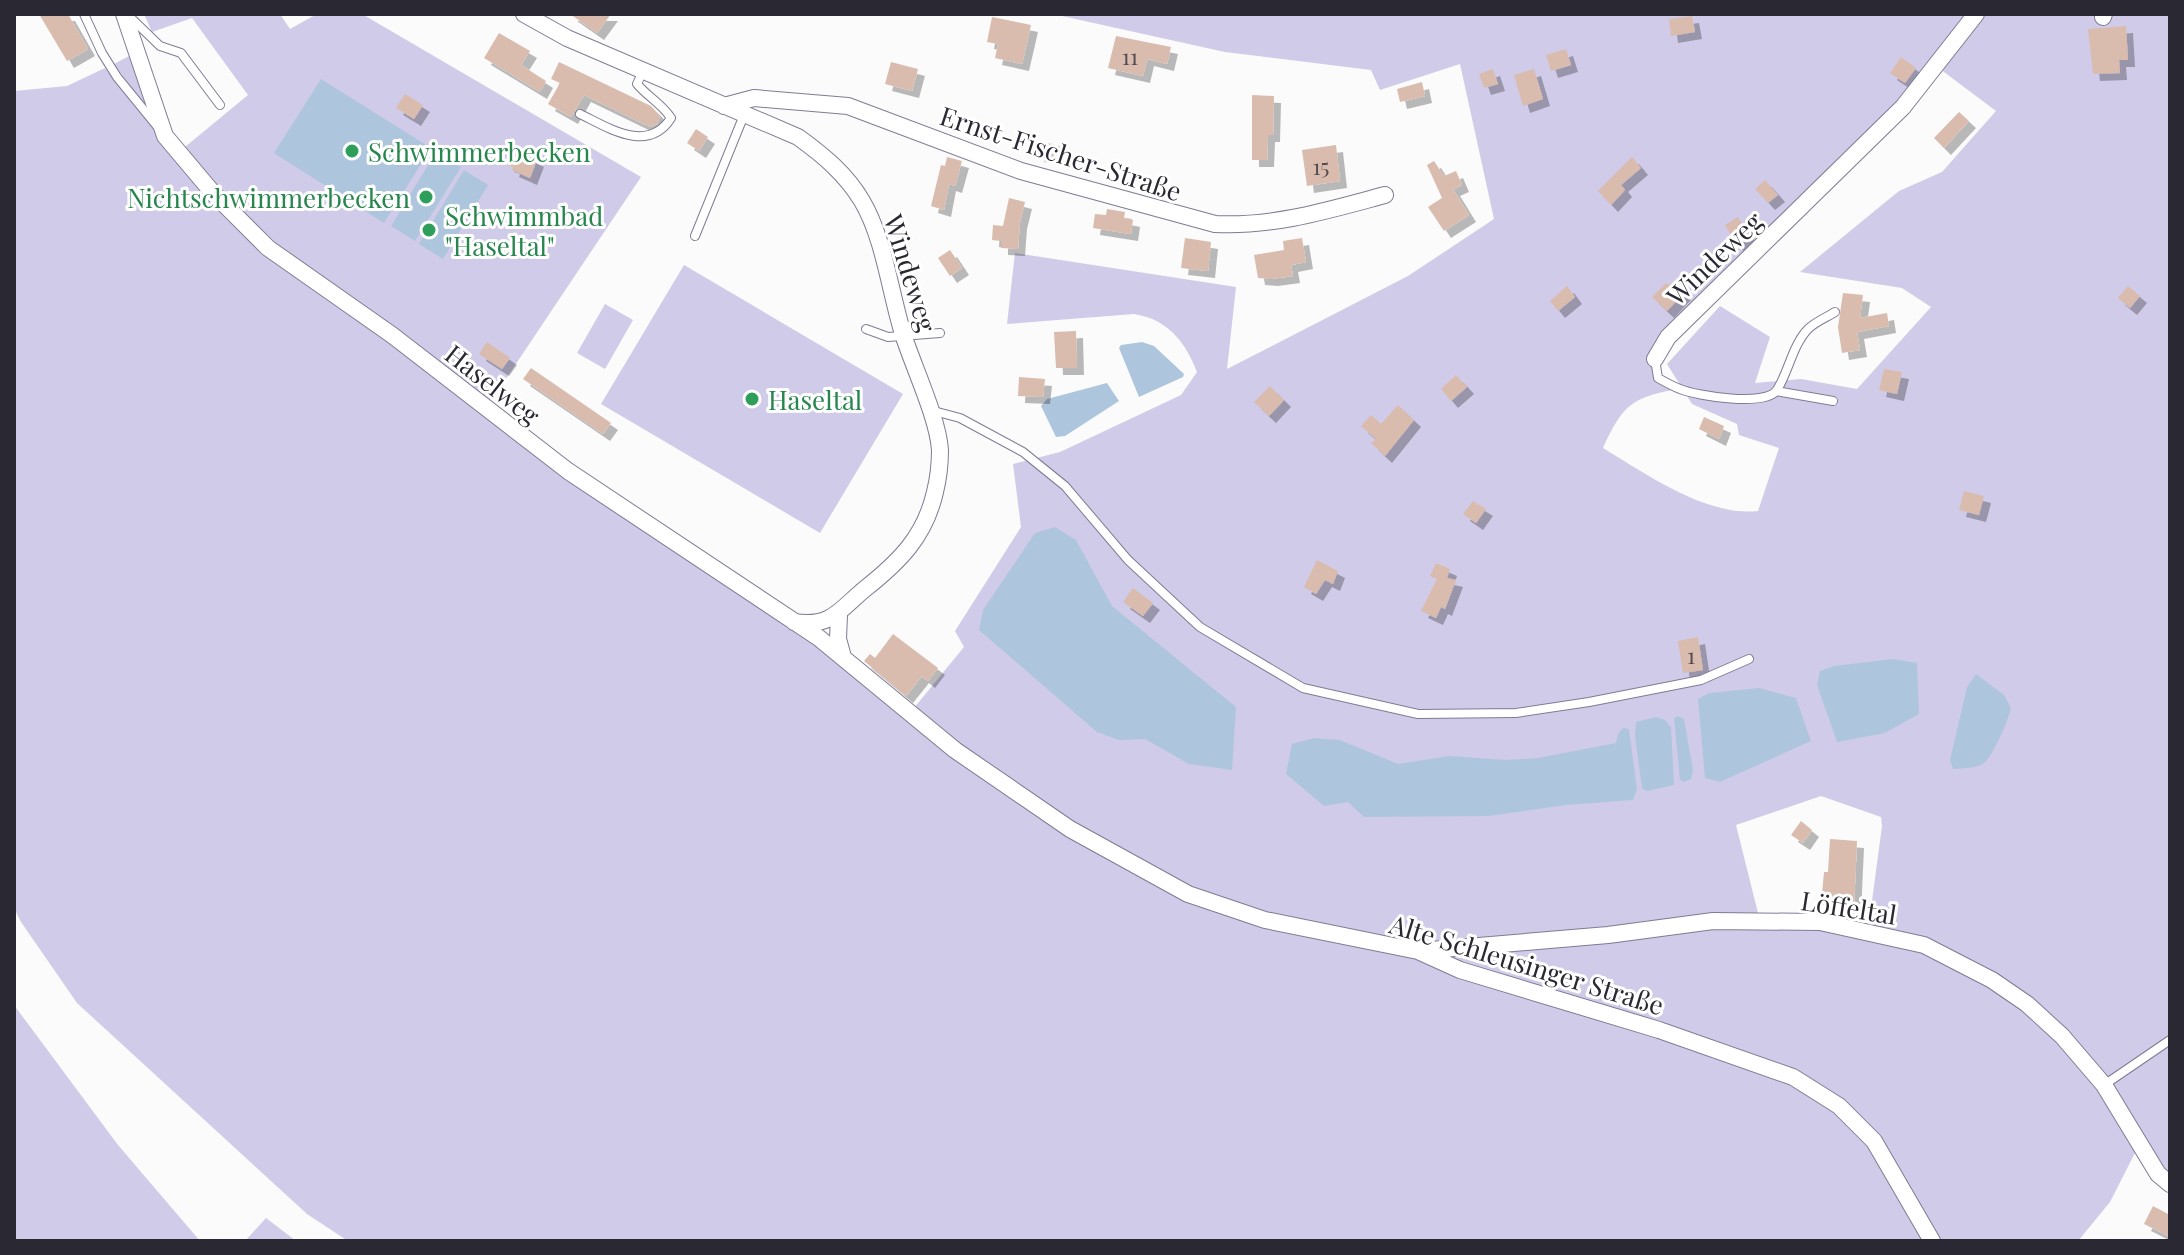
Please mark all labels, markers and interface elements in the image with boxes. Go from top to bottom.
house number: 11 [1122,41,1138,71]
street label: Ernst-Fischer-Straße [936,97,1186,209]
place label: Schwimmerbecken [368,134,591,169]
marker: Schwimmerbecken [343,142,361,160]
house number: 15 [1312,151,1330,181]
place label: Nichtschwimmerbecken [127,180,410,215]
marker: Nichtschwimmerbecken [417,188,435,206]
place label: Schwimmbad "Haseltal" [445,198,603,263]
street label: Windeweg [1658,203,1770,313]
street label: Windeweg [876,209,945,336]
marker: Schwimmbad "Haseltal" [420,221,438,239]
street label: Haselweg [438,336,548,432]
place label: Haseltal [768,382,862,417]
marker: Haseltal [743,390,761,408]
house number: 1 [1687,640,1695,670]
street label: Löffeltal [1799,882,1899,932]
street label: Alte Schleusinger Straße [1385,905,1668,1022]

